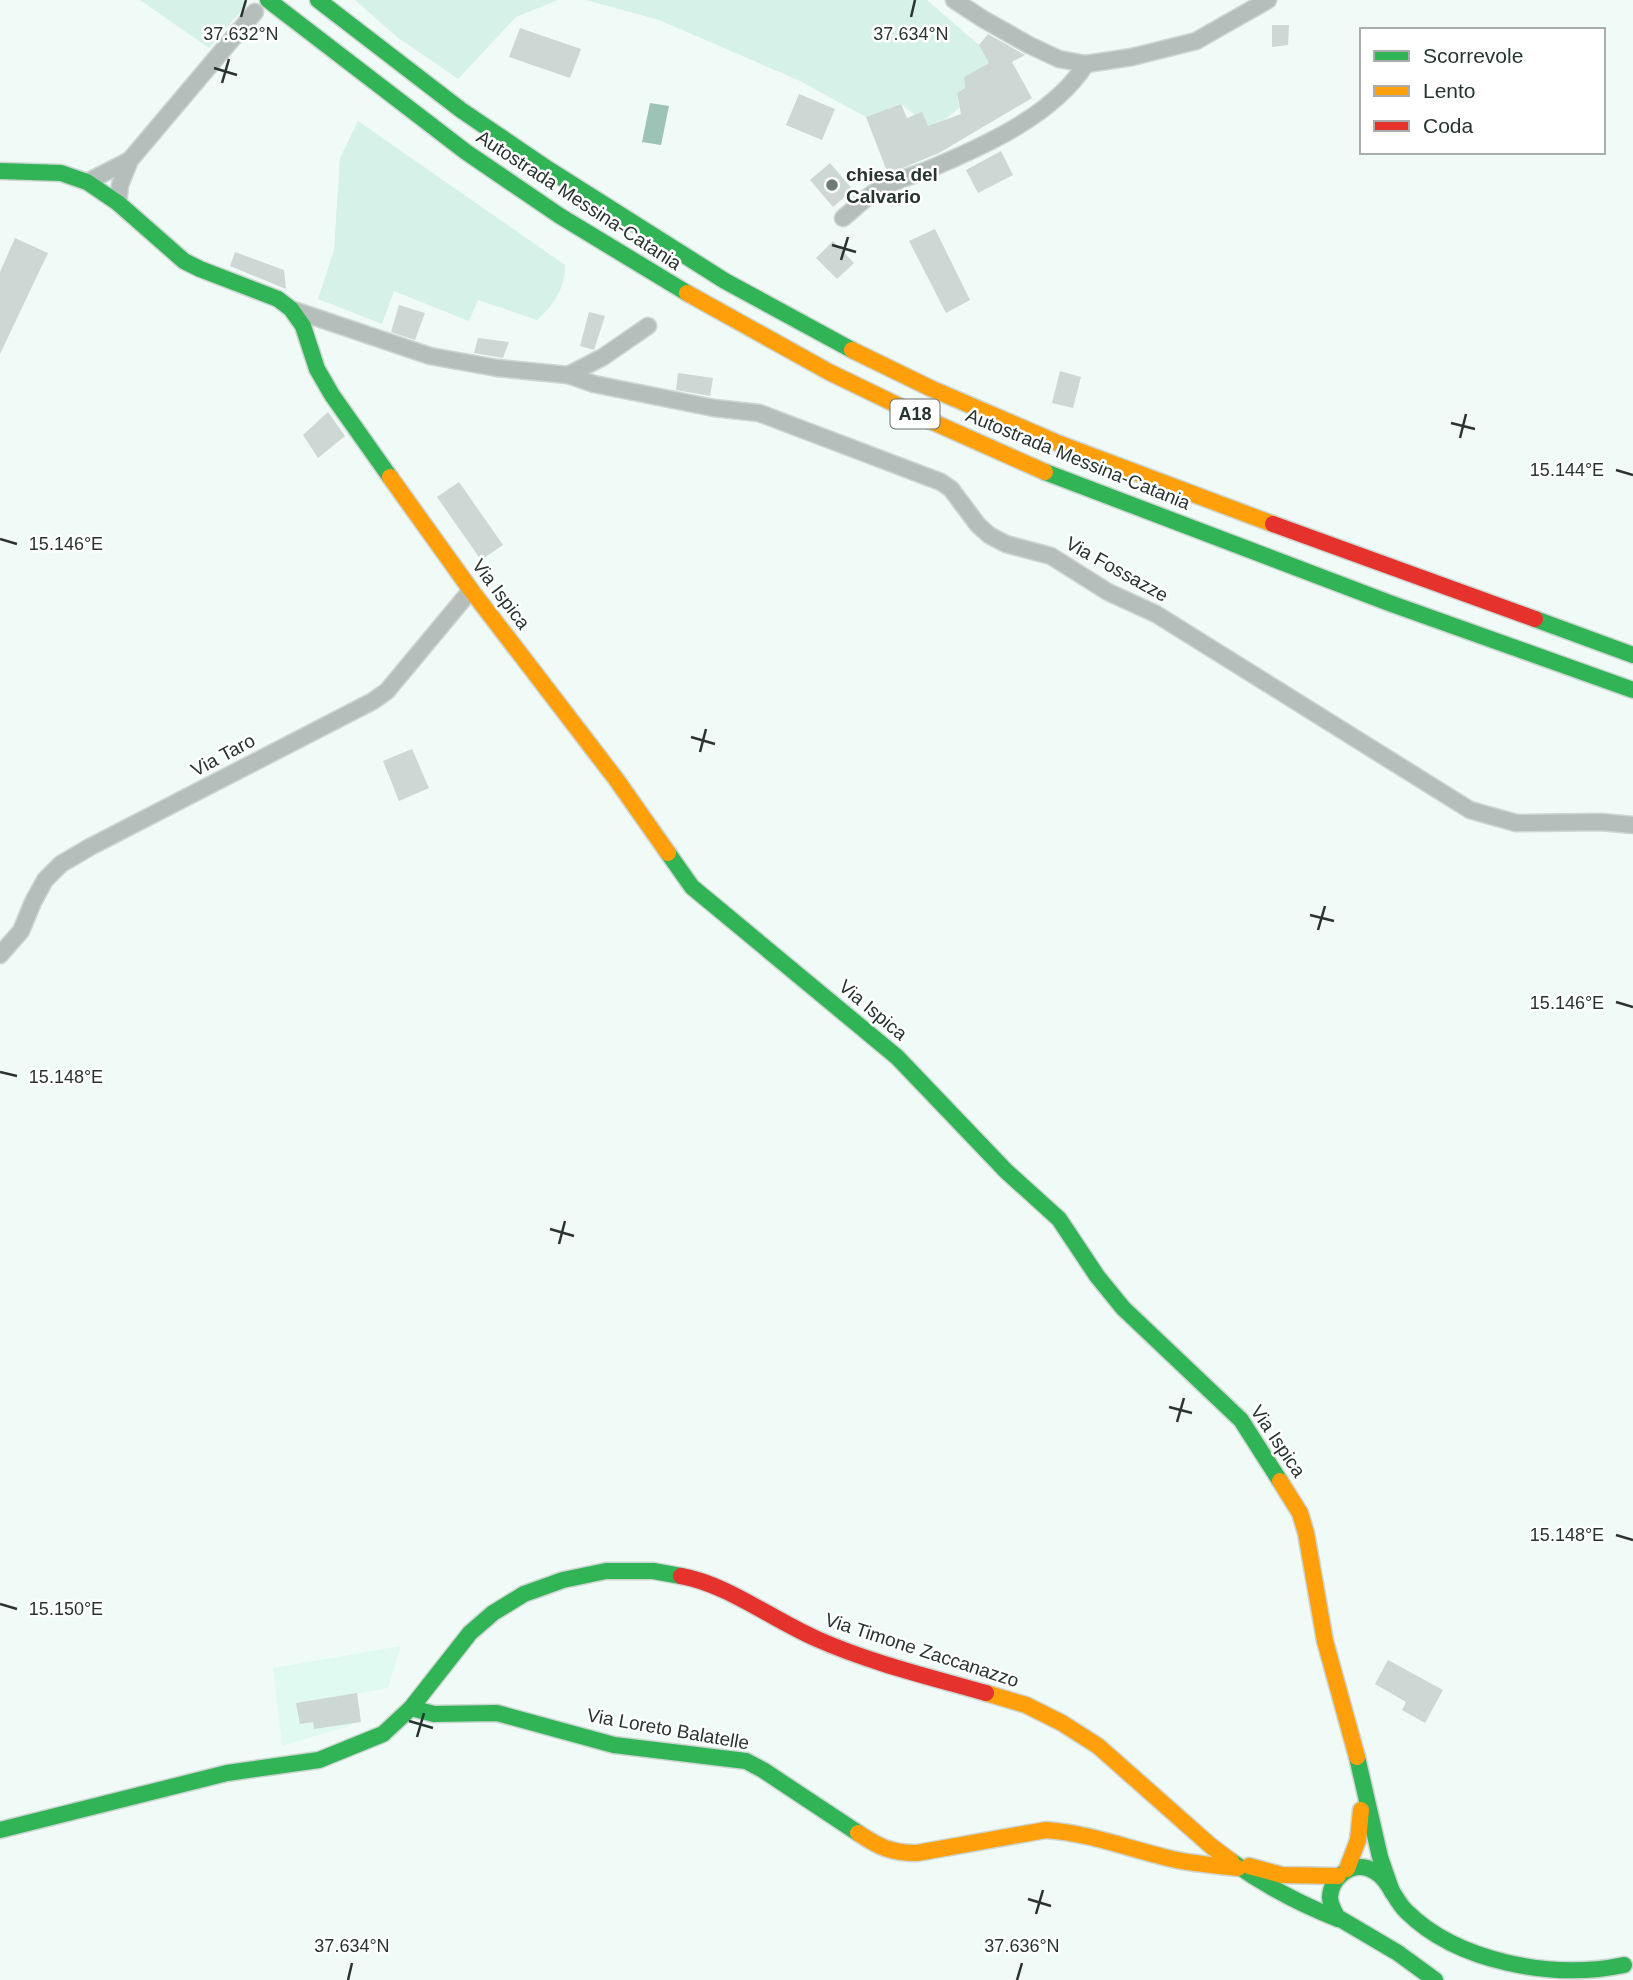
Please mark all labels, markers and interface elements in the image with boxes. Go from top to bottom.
text: 37.632°N [203,24,279,44]
text: 37.634°N [873,24,949,44]
legend [1360,28,1605,154]
text: Scorrevole [1423,44,1523,67]
text: Lento [1423,79,1476,102]
text: Coda [1423,114,1474,137]
street label: Autostrada Messina-Catania [473,126,686,274]
place label: chiesa del Calvario [846,164,938,207]
marker: chiesa del Calvario [824,177,840,193]
road number: A18 [890,400,940,428]
street label: Autostrada Messina-Catania [963,404,1193,514]
text: 15.144°E [1530,460,1604,480]
street label: Via Fossazze [1062,532,1172,606]
text: 15.146°E [29,534,103,554]
street label: Via Ispica [468,555,534,633]
street label: Via Taro [188,730,258,780]
street label: Via Ispica [835,976,912,1045]
text: 15.146°E [1530,993,1604,1013]
text: 15.148°E [29,1067,103,1087]
street label: Via Ispica [1246,1401,1310,1481]
text: 15.148°E [1530,1525,1604,1545]
text: 15.150°E [29,1599,103,1619]
street label: Via Timone Zaccanazzo [822,1609,1022,1691]
street label: Via Loreto Balatelle [585,1704,751,1754]
text: 37.634°N [314,1936,390,1956]
text: 37.636°N [984,1936,1060,1956]

